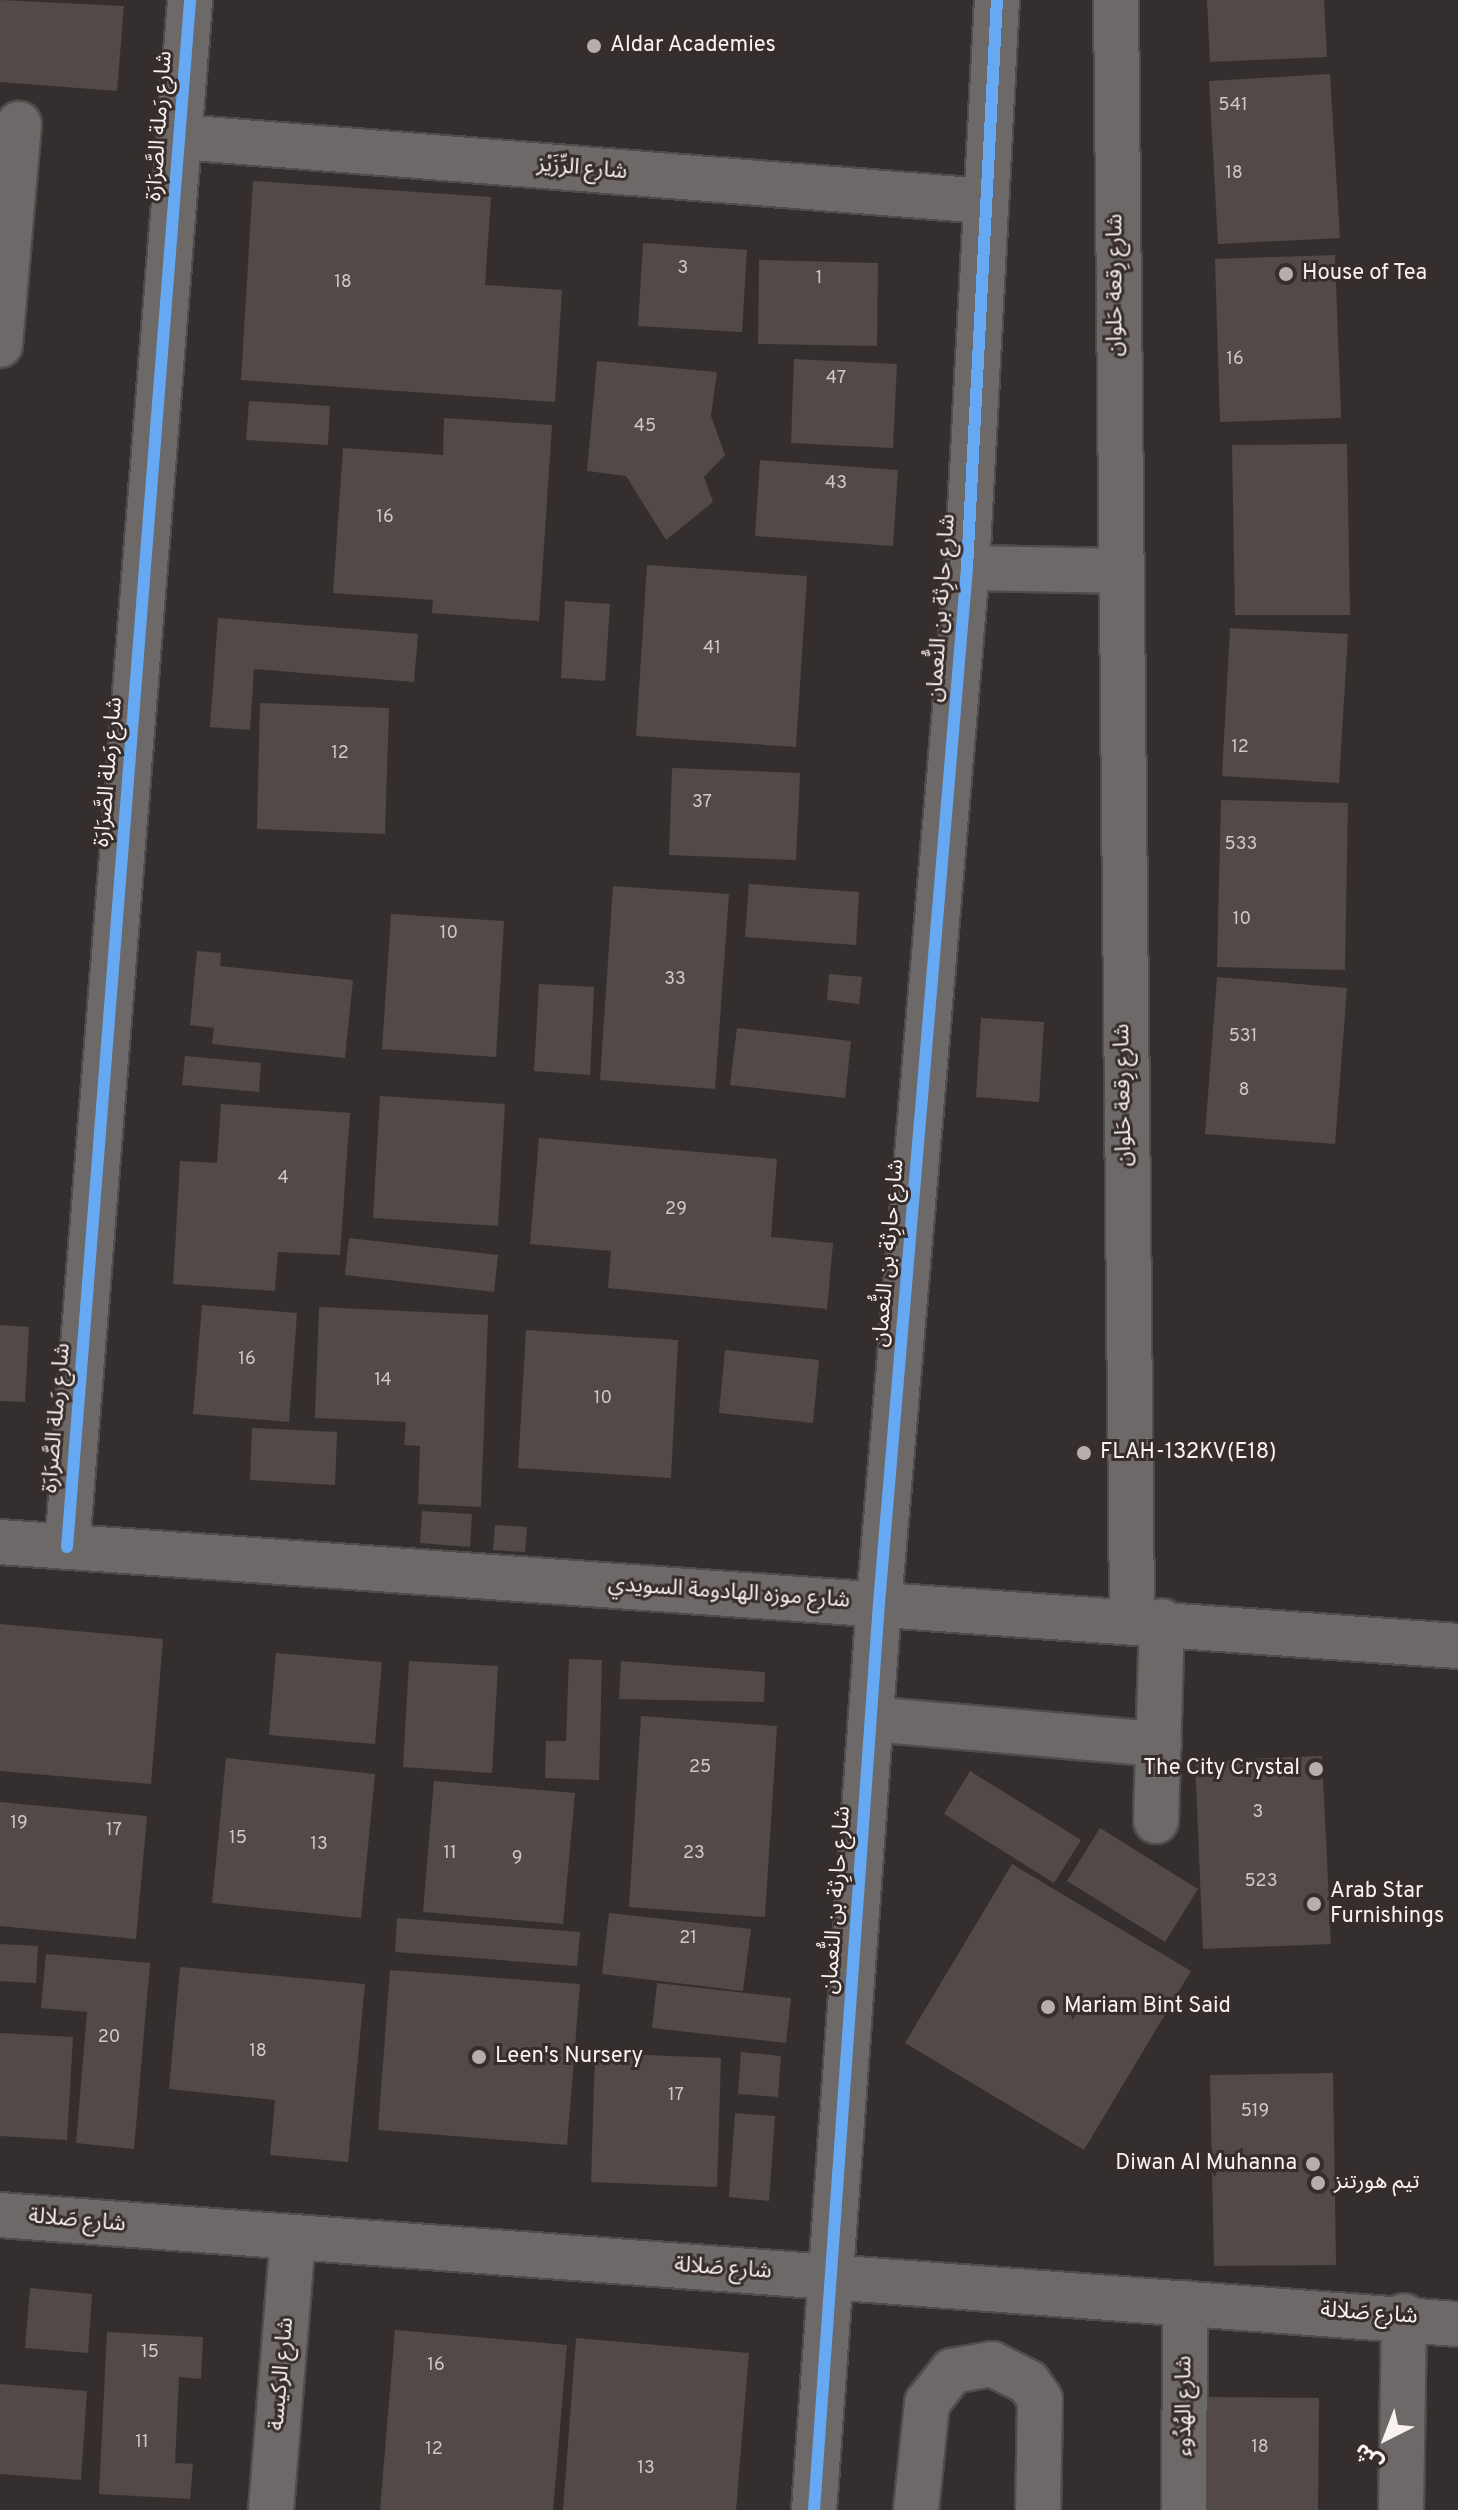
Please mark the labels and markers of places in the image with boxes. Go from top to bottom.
place label: Aldar Academies [610,33,777,59]
marker: Aldar Academies [585,37,603,55]
place label: House of Tea [1302,261,1428,287]
marker: House of Tea [1277,265,1295,283]
place label: FLAH-132KV(E18) [1100,1440,1277,1466]
marker: FLAH-132KV(E18) [1075,1444,1093,1462]
place label: The City Crystal [1143,1756,1300,1782]
marker: The City Crystal [1307,1760,1325,1778]
place label: Arab Star Furnishings [1330,1878,1444,1930]
marker: Arab Star Furnishings [1305,1895,1323,1913]
place label: Mariam Bint Said [1064,1994,1231,2020]
marker: Mariam Bint Said [1039,1998,1057,2016]
place label: Leen's Nursery [495,2044,643,2070]
marker: Leen's Nursery [470,2048,488,2066]
place label: Diwan Al Muhanna [1114,2151,1297,2177]
marker: Diwan Al Muhanna [1304,2155,1322,2173]
place label: تيم هورتنز [1334,2170,1420,2196]
marker: تيم هورتنز [1309,2174,1327,2192]

